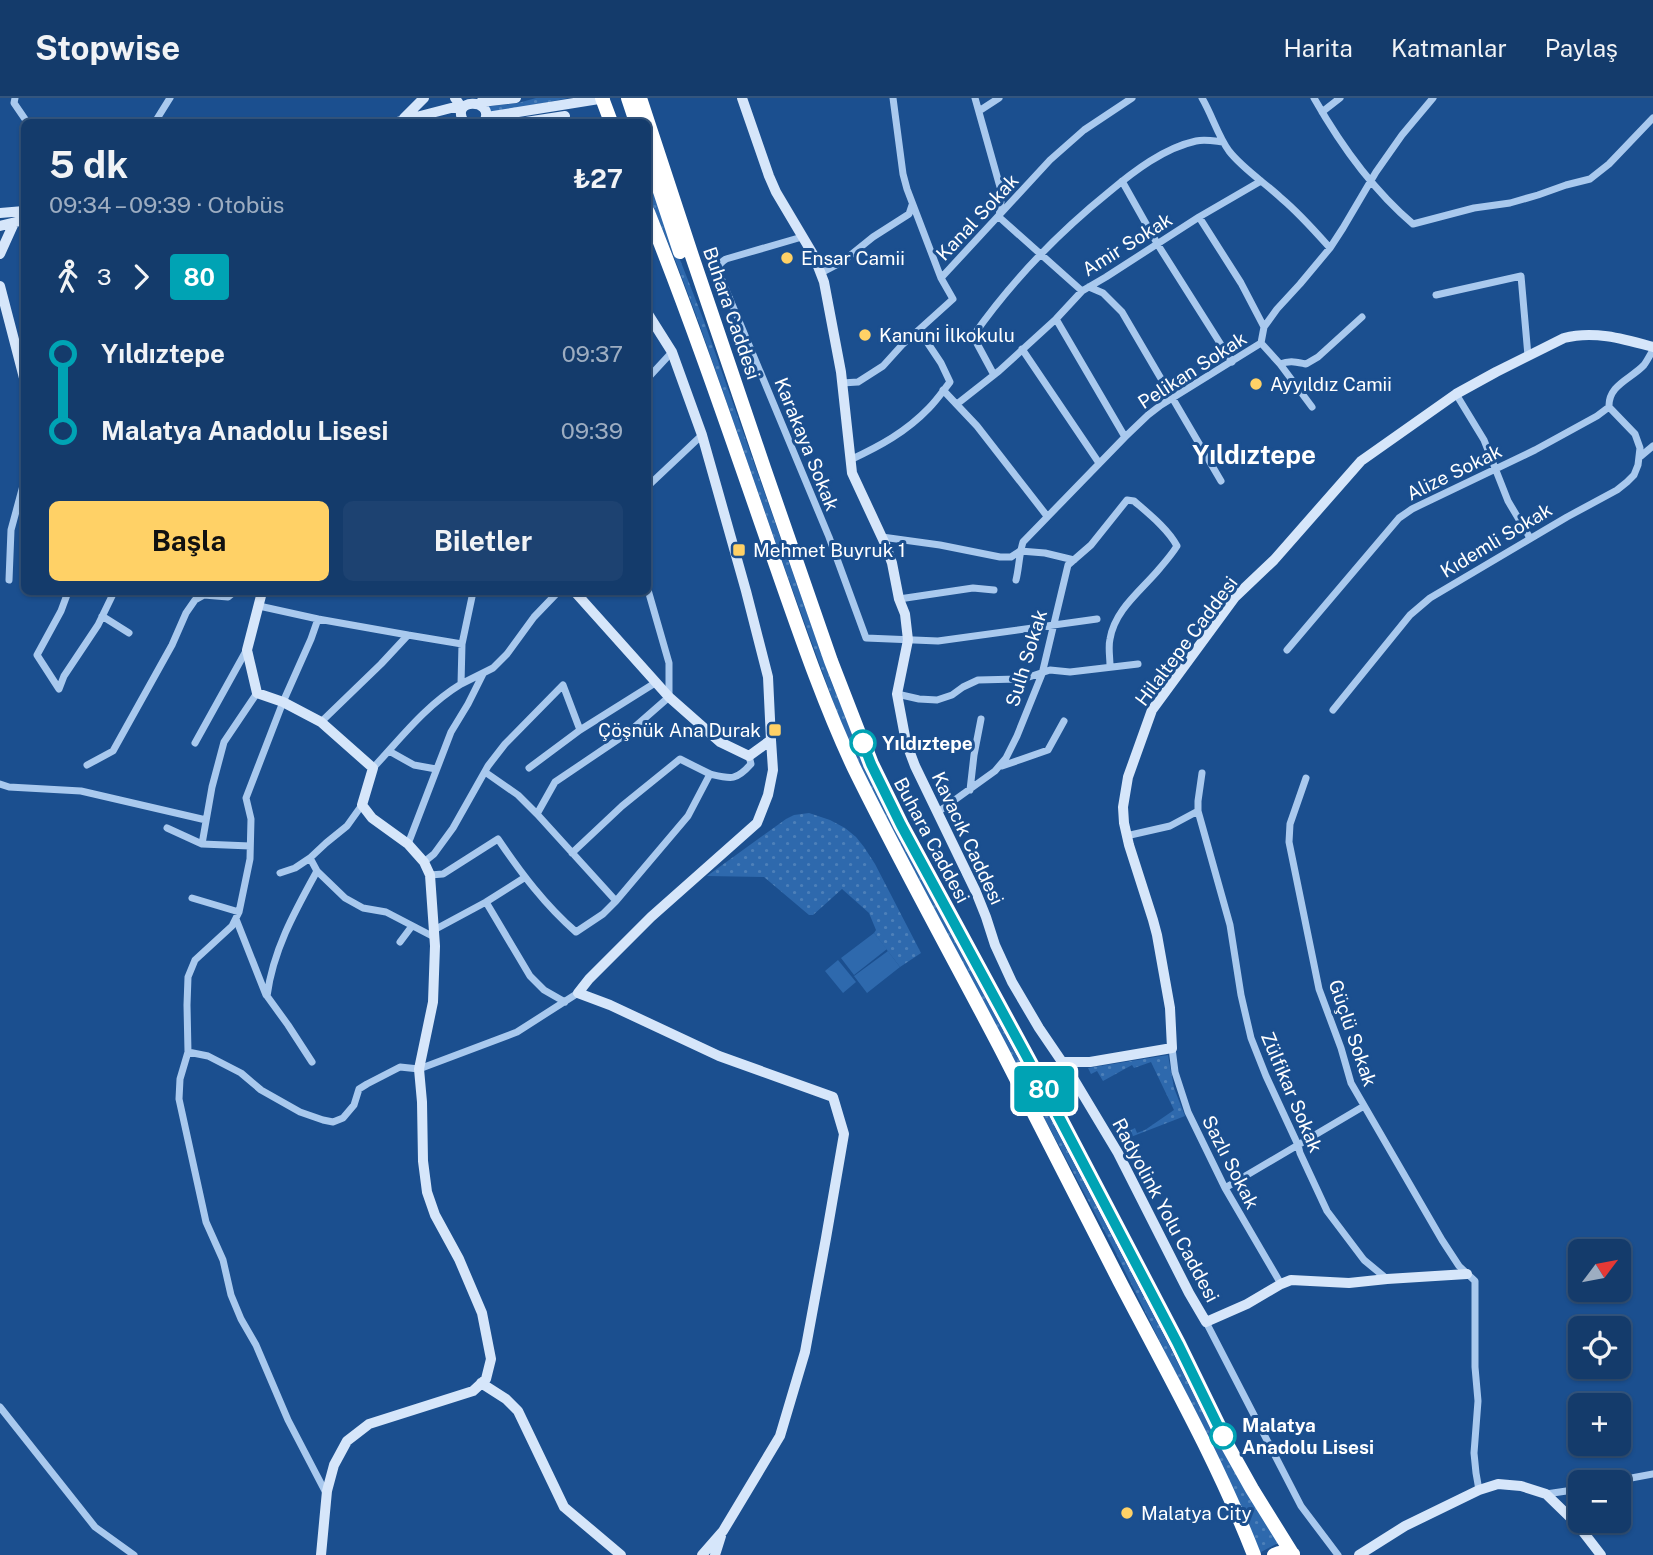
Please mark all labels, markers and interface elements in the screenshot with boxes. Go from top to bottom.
text: Stopwise [35,29,180,67]
text: Harita [1284,34,1353,62]
text: Katmanlar [1391,34,1507,62]
text: Paylaş [1545,34,1618,62]
text: 5 dk [49,142,128,187]
text: ₺27 [573,163,623,194]
street label: Kanal Sokak [931,169,1023,265]
text: 09:34 – 09:39 · Otobüs [49,191,285,218]
street label: Amir Sokak [1078,208,1176,280]
street label: Buhara Caddesi [699,244,765,382]
place label: Ensar Camii [801,247,905,269]
marker: Ensar Camii [779,250,795,266]
icon: walk [49,258,87,296]
icon: forward [122,258,160,296]
text: 3 [97,263,112,290]
text: 80 [184,263,215,291]
place label: Kanuni İlkokulu [879,324,1015,346]
marker: Kanuni İlkokulu [857,327,873,343]
street label: Pelikan Sokak [1134,327,1251,413]
text: Yıldıztepe [101,338,225,369]
text: 09:37 [562,340,623,367]
place label: Ayyıldız Camii [1270,373,1392,395]
street label: Karakaya Sokak [770,374,844,514]
marker: Ayyıldız Camii [1248,376,1264,392]
text: Malatya Anadolu Lisesi [101,415,388,446]
text: 09:39 [561,417,623,444]
district label: Yıldıztepe [1192,439,1316,470]
street label: Alize Sokak [1403,439,1505,504]
street label: Kıdemli Sokak [1436,498,1556,582]
button: Başla [49,501,329,581]
button: Biletler [343,501,623,581]
place label: Mehmet Buyruk 1 [753,539,906,561]
marker: Mehmet Buyruk 1 [731,542,747,558]
street label: Hilaltepe Caddesi [1130,572,1242,710]
street label: Sulh Sokak [1001,607,1051,709]
place label: Çöşnük Ana Durak [598,719,761,741]
marker: Çöşnük Ana Durak [767,722,783,738]
marker: Yıldıztepe [850,730,876,756]
place label: Yıldıztepe [882,732,973,754]
street label: Kavacık Caddesi [928,768,1008,908]
street label: Buhara Caddesi [890,774,974,906]
street label: Güçlü Sokak [1324,977,1382,1090]
street label: Zülfikar Sokak [1257,1028,1327,1156]
line badge: 80 [1012,1066,1076,1112]
text: 80 [1028,1075,1060,1103]
street label: Sazlı Sokak [1198,1111,1264,1213]
street label: Radyolink Yolu Caddesi [1108,1114,1224,1306]
north arrow [1568,1239,1631,1302]
map controls [1568,1239,1631,1533]
button: locate [1568,1316,1631,1379]
button: + [1568,1393,1631,1456]
place label: Malatya Anadolu Lisesi [1242,1414,1374,1458]
marker: Malatya Anadolu Lisesi [1210,1423,1236,1449]
button: − [1568,1470,1631,1533]
place label: Malatya City [1141,1502,1252,1524]
marker: Malatya City [1119,1505,1135,1521]

